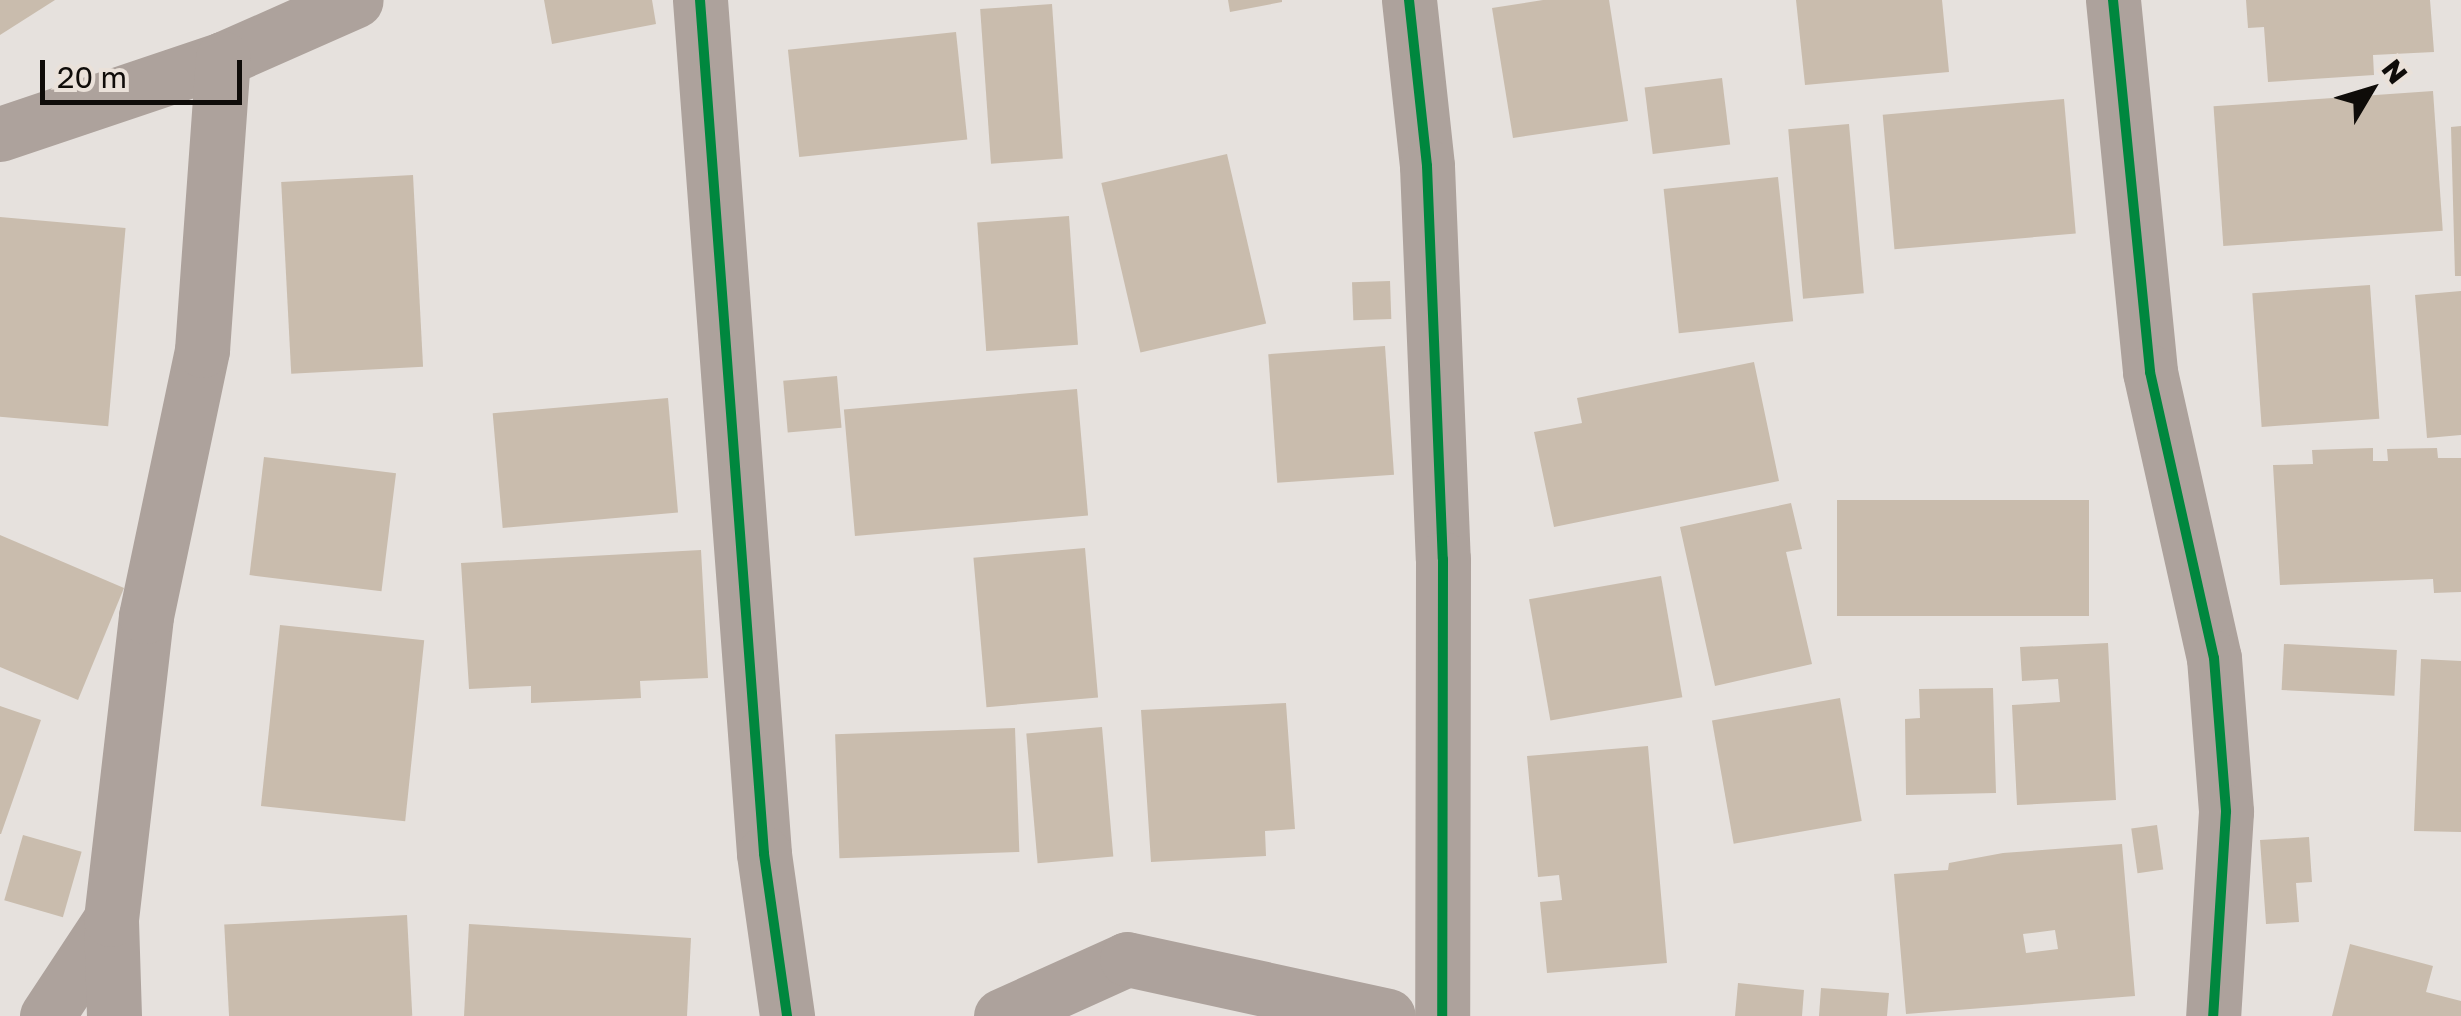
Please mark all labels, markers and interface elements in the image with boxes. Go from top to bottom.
scale bar [45,40,248,102]
north arrow [2321,40,2421,140]
text: N [2375,53,2415,90]
text: 20 m [57,59,127,95]

